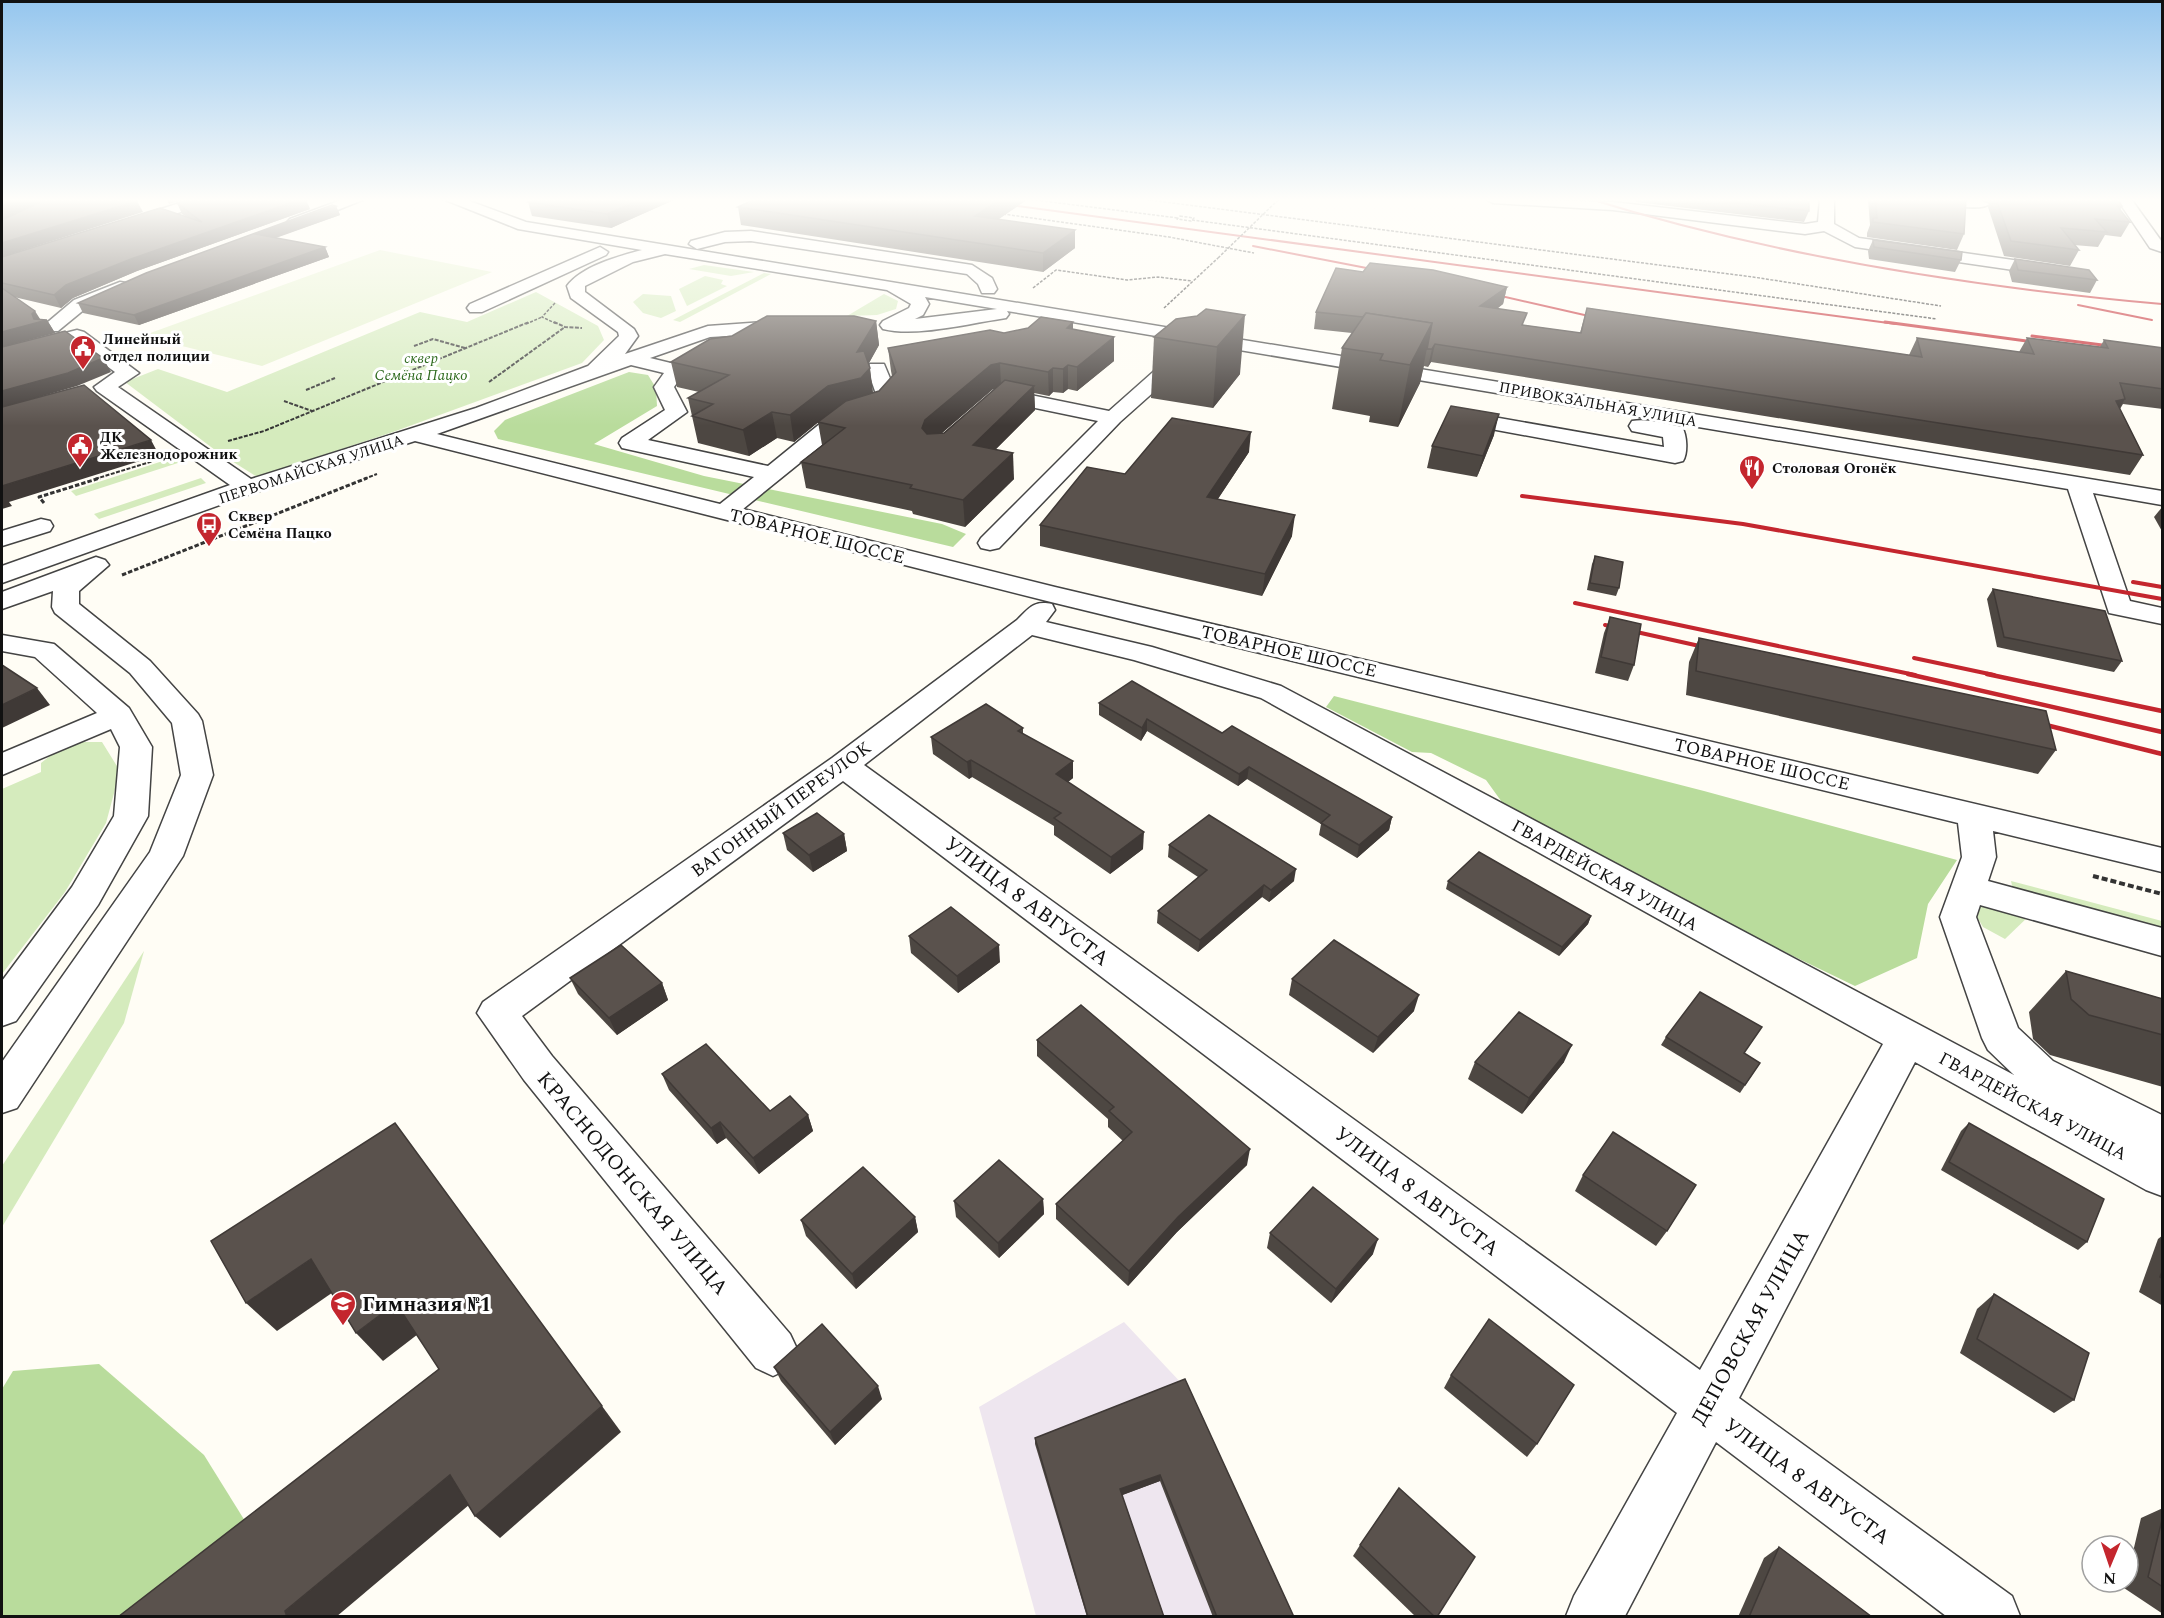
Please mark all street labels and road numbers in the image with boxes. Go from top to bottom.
street label: ПРИВОКЗАЛЬНАЯ УЛИЦА [1497,376,1699,433]
street label: ПЕРВОМАЙСКАЯ УЛИЦА [215,429,407,510]
street label: ТОВАРНОЕ ШОССЕ [726,502,907,571]
street label: ТОВАРНОЕ ШОССЕ [1198,618,1380,685]
street label: ТОВАРНОЕ ШОССЕ [1671,731,1853,798]
street label: ВАГОННЫЙ ПЕРЕУЛОК [686,735,877,884]
street label: ГВАРДЕЙСКАЯ УЛИЦА [1506,813,1703,938]
street label: УЛИЦА 8 АВГУСТА [937,829,1116,975]
street label: ГВАРДЕЙСКАЯ УЛИЦА [1934,1045,2132,1168]
street label: КРАСНОДОНСКАЯ УЛИЦА [529,1064,736,1303]
street label: УЛИЦА 8 АВГУСТА [1327,1119,1506,1265]
street label: ДЕПОВСКАЯ УЛИЦА [1684,1223,1818,1431]
street label: УЛИЦА 8 АВГУСТА [1716,1410,1897,1554]

